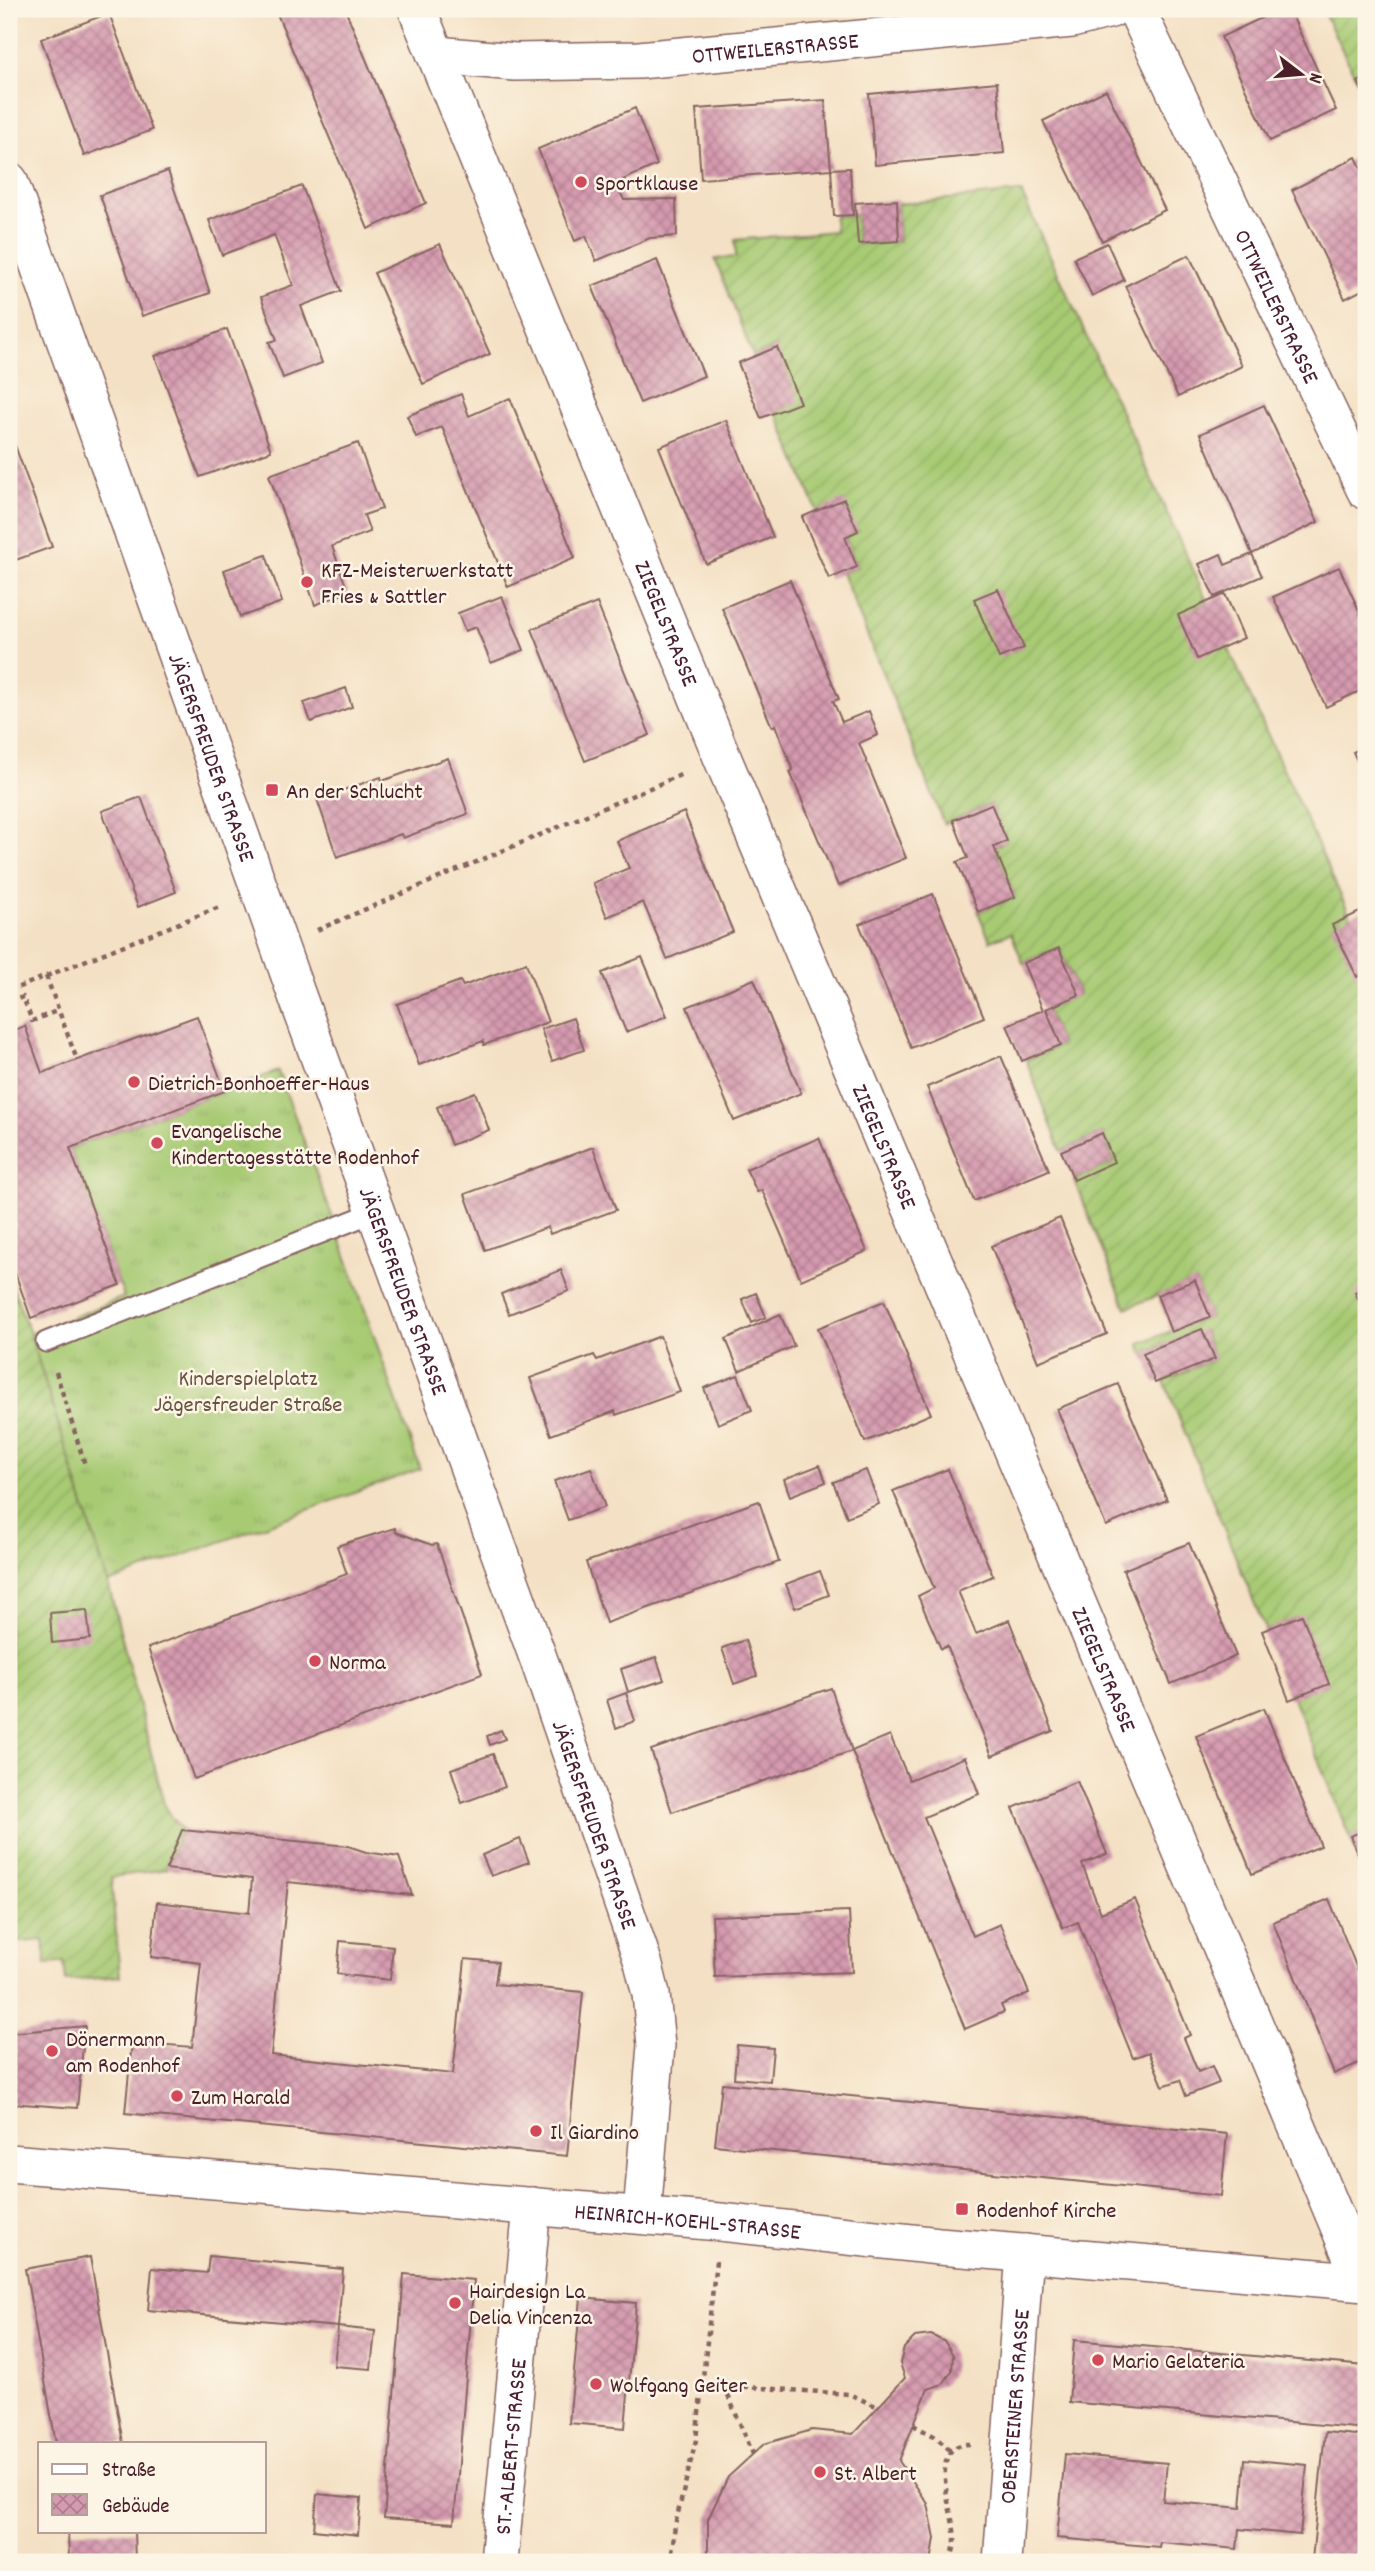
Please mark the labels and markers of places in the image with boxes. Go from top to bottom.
place label: Sportklause [595,169,698,202]
marker: Sportklause [573,174,589,190]
place label: KFZ-Meisterwerkstatt Fries & Sattler [321,556,513,615]
marker: KFZ-Meisterwerkstatt Fries & Sattler [299,574,315,590]
place label: An der Schlucht [286,777,423,810]
marker: An der Schlucht [264,782,280,798]
place label: Dietrich-Bonhoeffer-Haus [148,1069,370,1102]
marker: Dietrich-Bonhoeffer-Haus [126,1074,142,1090]
place label: Evangelische Kindertagesstätte Rodenhof [171,1117,420,1176]
marker: Evangelische Kindertagesstätte Rodenhof [149,1135,165,1151]
place label: Norma [329,1648,387,1681]
marker: Norma [307,1653,323,1669]
place label: Dönermann am Rodenhof [66,2025,181,2084]
marker: Dönermann am Rodenhof [44,2043,60,2059]
place label: Zum Harald [191,2083,290,2116]
marker: Zum Harald [169,2088,185,2104]
place label: Il Giardino [550,2118,639,2151]
marker: Il Giardino [528,2123,544,2139]
place label: Rodenhof Kirche [976,2196,1116,2229]
marker: Rodenhof Kirche [954,2201,970,2217]
place label: Hairdesign La Delia Vincenza [469,2277,593,2336]
marker: Hairdesign La Delia Vincenza [447,2295,463,2311]
place label: Mario Gelateria [1112,2347,1246,2380]
marker: Mario Gelateria [1090,2352,1106,2368]
place label: Wolfgang Geiter [610,2371,747,2404]
marker: Wolfgang Geiter [588,2376,604,2392]
place label: St. Albert [834,2459,917,2492]
marker: St. Albert [812,2464,828,2480]

